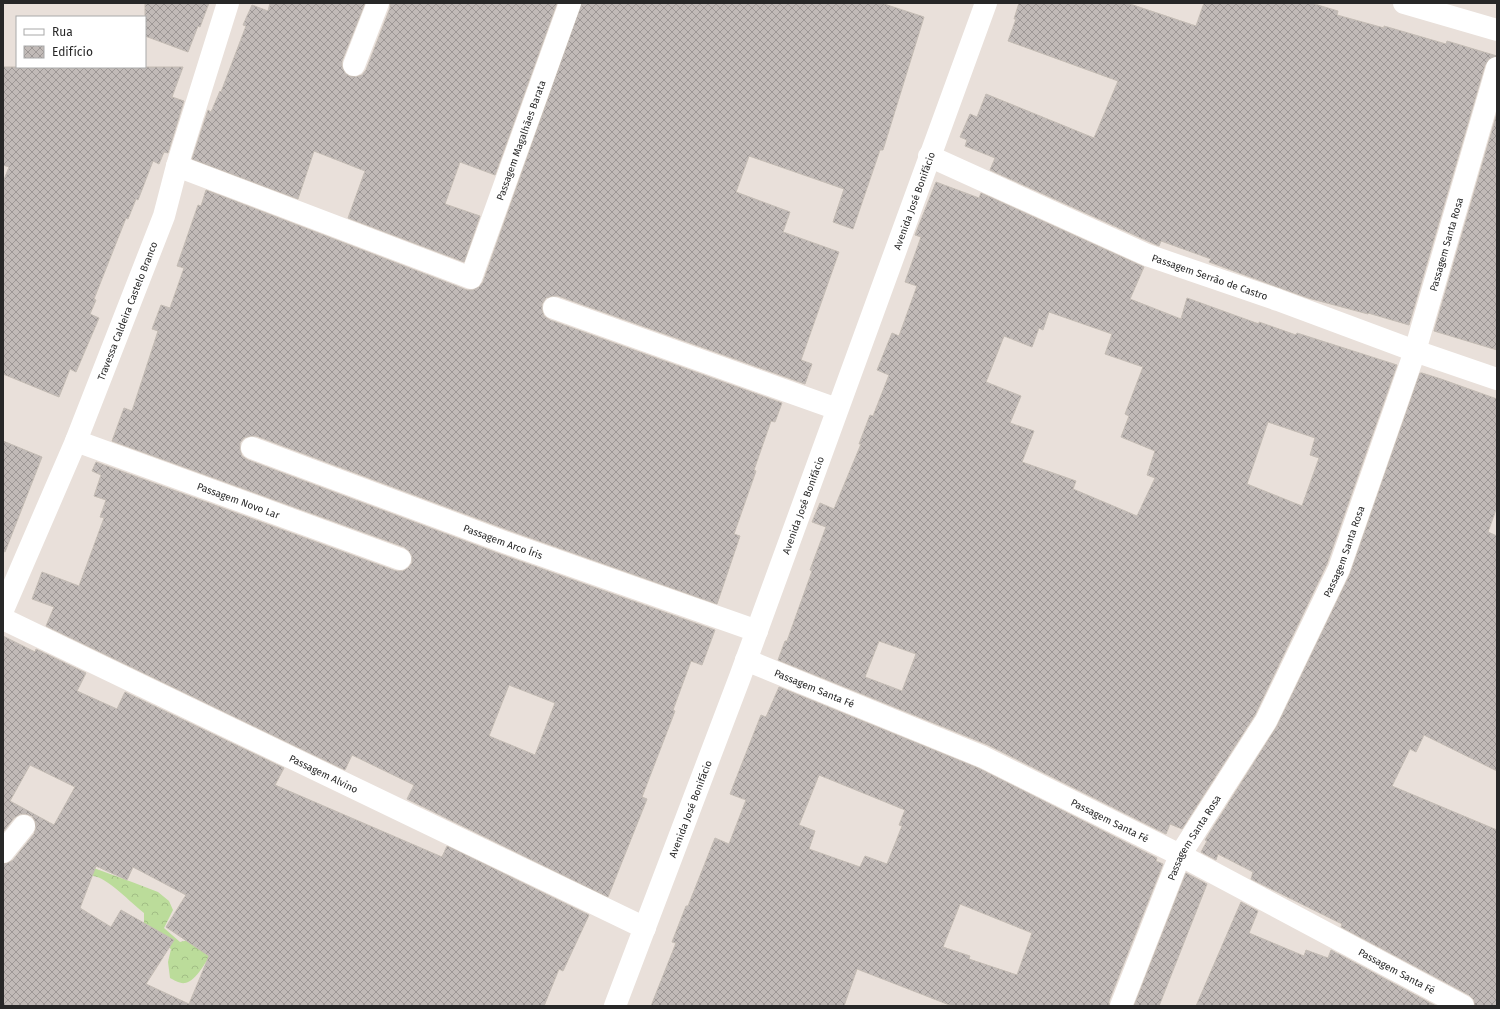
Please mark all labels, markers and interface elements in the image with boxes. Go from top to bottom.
legend [16,16,146,68]
text: Rua [52,25,73,39]
text: Edifício [52,45,93,59]
street label: Passagem Magalhães Barata [494,79,549,202]
street label: Avenida José Bonifácio [891,150,938,252]
street label: Passagem Santa Rosa [1428,196,1466,293]
street label: Travessa Caldeira Castelo Branco [95,240,161,382]
street label: Passagem Serrão de Castro [1150,252,1269,303]
street label: Avenida José Bonifácio [780,455,827,556]
street label: Passagem Novo Lar [195,481,281,522]
street label: Passagem Santa Rosa [1321,504,1368,600]
street label: Passagem Arco Íris [462,522,544,562]
street label: Passagem Santa Fé [772,667,856,711]
street label: Passagem Alvino [287,753,360,796]
street label: Avenida José Bonifácio [667,759,715,860]
street label: Passagem Santa Rosa [1166,793,1224,882]
street label: Passagem Santa Fé [1069,797,1150,845]
street label: Passagem Santa Fé [1356,946,1437,997]

